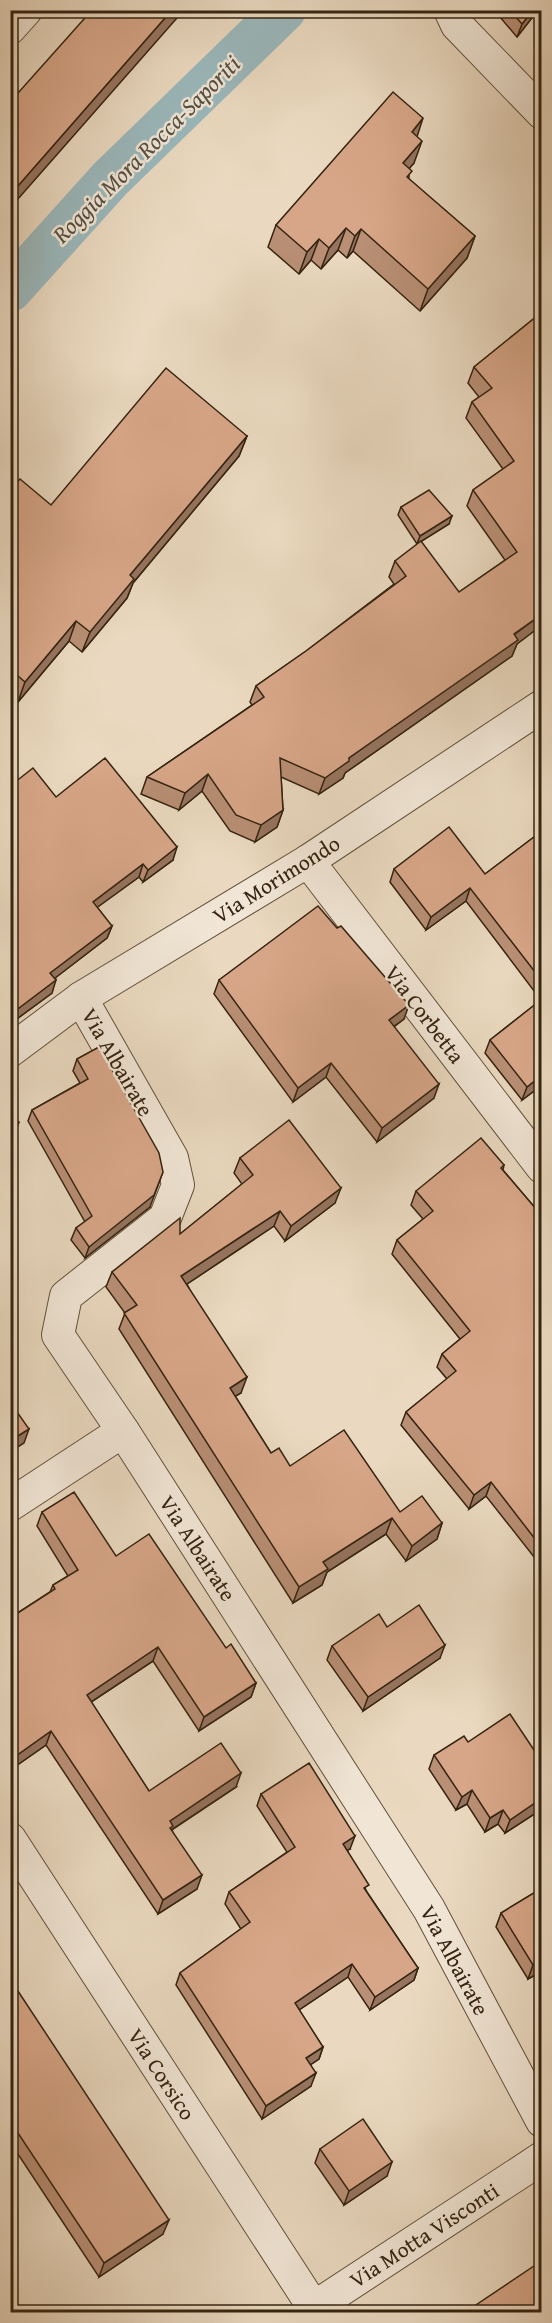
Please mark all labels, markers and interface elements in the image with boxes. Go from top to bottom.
water label: Roggia Mora Rocca-Saporiti [43,47,248,252]
street label: Via Morimondo [206,827,346,931]
street label: Via Corbetta [377,958,473,1070]
street label: Via Albairate [74,1002,162,1122]
street label: Via Albairate [152,1489,244,1607]
street label: Via Albairate [413,1899,497,2021]
street label: Via Corsico [120,2022,204,2126]
street label: Via Motta Visconti [343,2175,505,2295]

